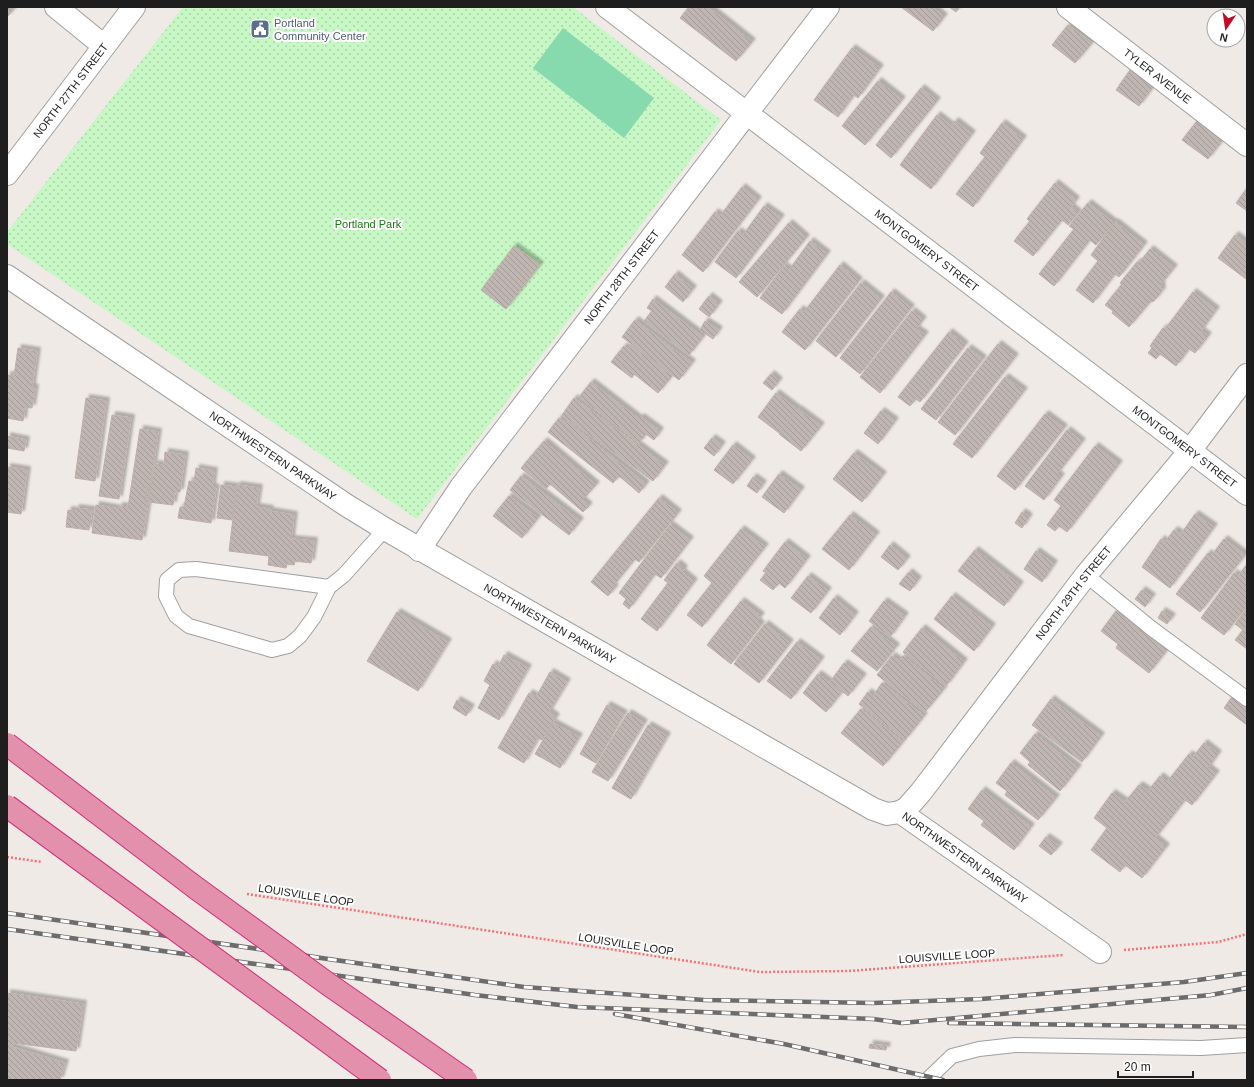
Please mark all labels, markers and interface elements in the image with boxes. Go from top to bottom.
north arrow [1206,8,1246,48]
place label: Portland Community Center [274,17,366,42]
public building icon: Portland Community Center [249,18,271,40]
text: N [1218,31,1229,44]
street label: NORTH 27TH STREET [31,41,110,140]
street label: TYLER AVENUE [1121,46,1194,106]
street label: MONTGOMERY STREET [873,207,981,294]
park label: Portland Park [335,218,402,230]
street label: NORTH 28TH STREET [582,227,662,327]
street label: MONTGOMERY STREET [1130,403,1239,490]
street label: NORTHWESTERN PARKWAY [207,409,339,503]
street label: NORTH 29TH STREET [1033,543,1114,642]
street label: NORTHWESTERN PARKWAY [482,581,619,666]
street label: NORTHWESTERN PARKWAY [900,810,1031,906]
street label: LOUISVILLE LOOP [257,882,355,908]
street label: LOUISVILLE LOOP [577,931,675,957]
street label: LOUISVILLE LOOP [898,947,996,965]
scale bar [1118,1053,1193,1079]
text: 20 m [1124,1060,1151,1074]

